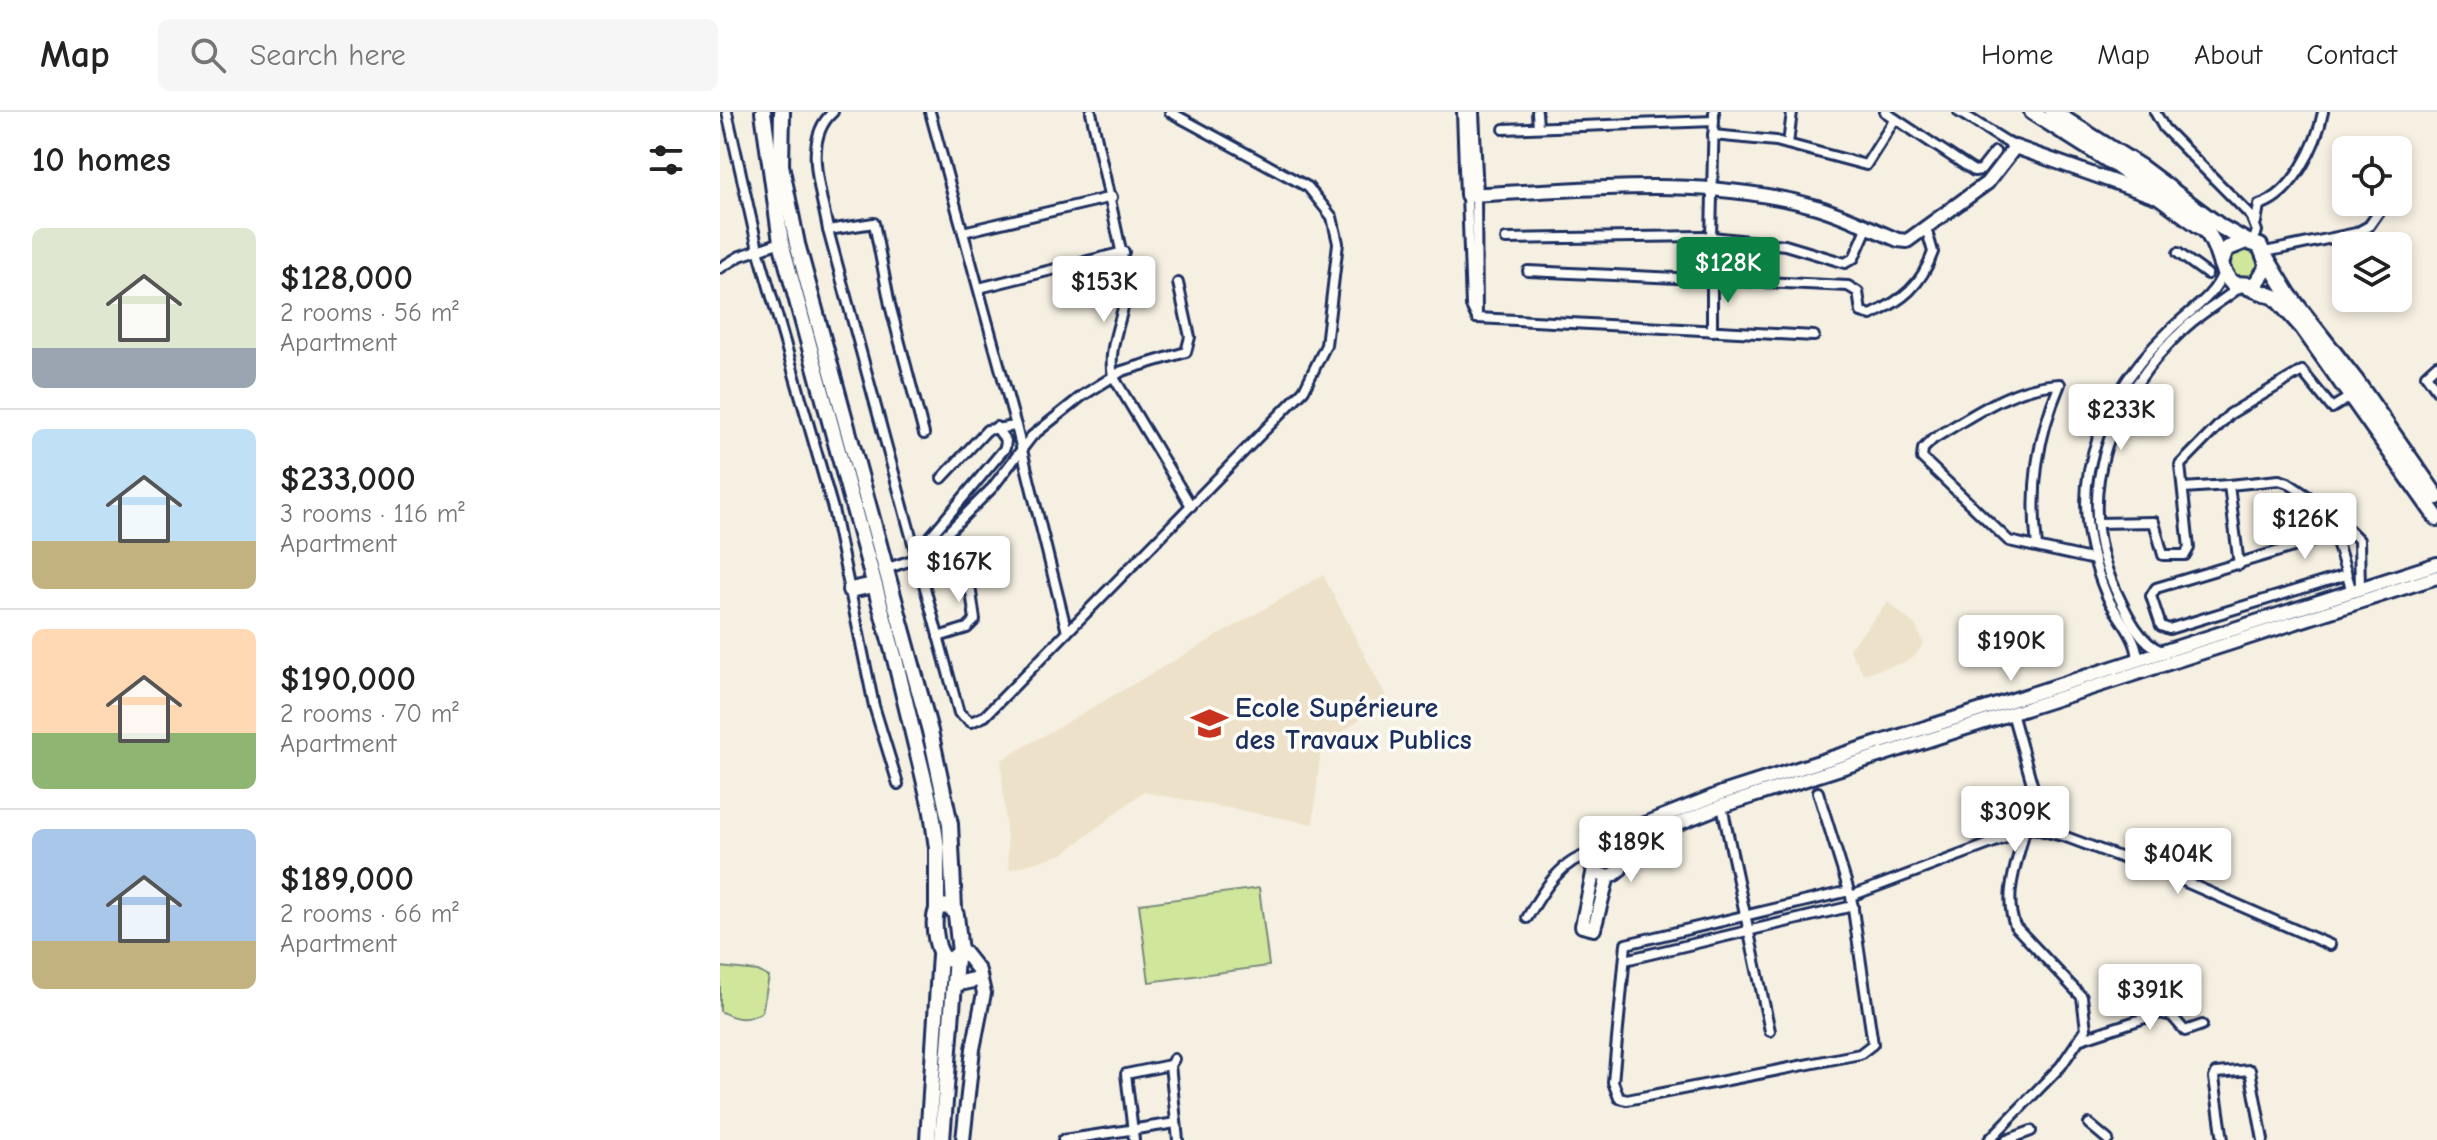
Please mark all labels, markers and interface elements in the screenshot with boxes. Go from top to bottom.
search box [158,19,718,91]
text: Map [40,33,110,77]
icon: search [186,33,230,77]
text: Search here [250,38,406,73]
text: Home [1981,39,2053,71]
text: Map [2097,39,2150,71]
text: About [2194,39,2262,71]
text: Contact [2306,39,2397,71]
map controls [2332,136,2412,312]
button: locate [2332,136,2412,216]
icon: filters [644,138,688,182]
text: 10 homes [32,140,171,180]
button: layers [2332,232,2412,312]
pin: $128K [1672,237,1784,305]
text: $128K [1695,248,1761,278]
pin: $153K [1048,256,1160,324]
text: $128,000 [280,258,413,298]
icon: home [96,260,192,356]
text: $153K [1070,267,1138,297]
text: 2 rooms · 56 m² [280,298,459,328]
text: Apartment [280,328,396,358]
pin: $233K [2065,384,2177,452]
text: $233K [2087,395,2155,425]
text: $233,000 [280,459,416,499]
icon: home [96,461,192,557]
pin: $126K [2249,493,2361,561]
text: 3 rooms · 116 m² [280,499,465,529]
text: $126K [2271,504,2339,534]
text: Apartment [280,529,396,559]
pin: $167K [903,536,1015,604]
text: $167K [926,547,992,577]
pin: $190K [1955,615,2067,683]
text: $190K [1977,626,2045,656]
text: $190,000 [280,659,416,699]
icon: home [96,661,192,757]
place label: Ecole Supérieure des Travaux Publics [1235,692,1472,756]
text: 2 rooms · 70 m² [280,699,459,729]
school or university icon: Ecole Supérieure des Travaux Publics [1190,704,1228,742]
text: Apartment [280,729,396,759]
pin: $309K [1959,786,2071,854]
text: $309K [1979,797,2051,827]
pin: $189K [1575,816,1687,884]
text: $189K [1597,827,1665,857]
pin: $404K [2122,828,2234,896]
text: $404K [2143,839,2213,869]
text: $189,000 [280,859,414,899]
icon: home [96,861,192,957]
text: 2 rooms · 66 m² [280,899,459,929]
text: Apartment [280,929,396,959]
pin: $391K [2094,964,2206,1032]
text: $391K [2117,975,2183,1005]

